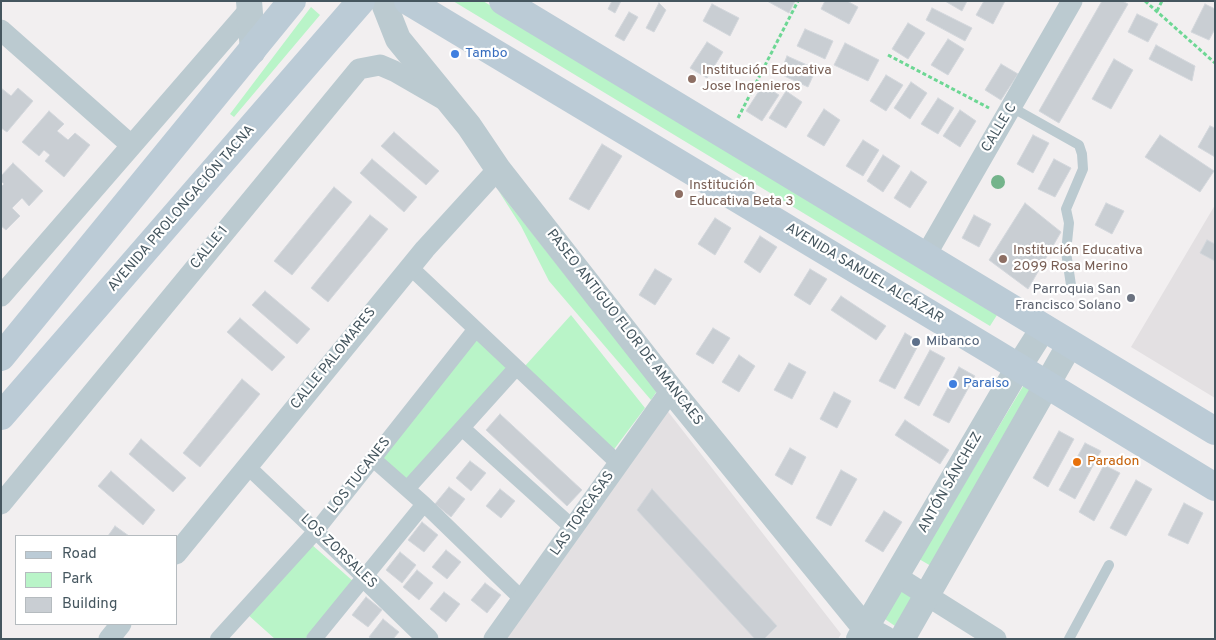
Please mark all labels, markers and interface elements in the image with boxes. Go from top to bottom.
place label: Tambo [465,46,508,62]
marker: Tambo [449,48,461,60]
place label: Institución Educativa Jose Ingenieros [702,63,832,95]
marker: Institución Educativa Jose Ingenieros [686,73,698,85]
street label: CALLE C [979,100,1021,156]
street label: AVENIDA PROLONGACIÓN TACNA [105,122,259,296]
place label: Institución Educativa Beta 3 [689,178,794,210]
marker: Institución Educativa Beta 3 [673,188,685,200]
street label: AVENIDA SAMUEL ALCÁZAR [782,220,946,328]
street label: CALLE 1 [188,223,232,273]
street label: PASEO ANTIGUO FLOR DE AMANCAES [542,227,706,429]
place label: Institución Educativa 2099 Rosa Merino [1013,243,1143,276]
marker: Institución Educativa 2099 Rosa Merino [997,253,1009,265]
place label: Parroquia San Francisco Solano [1015,282,1121,314]
marker: Parroquia San Francisco Solano [1125,292,1137,304]
street label: CALLE PALOMARES [288,305,380,413]
place label: Mibanco [926,334,979,350]
marker: Mibanco [910,336,922,348]
place label: Paraiso [963,376,1009,392]
marker: Paraiso [947,378,959,390]
street label: ANTÓN SÁNCHEZ [915,430,987,536]
street label: LOS TUCANES [325,435,395,517]
place label: Paradon [1087,454,1139,470]
marker: Paradon [1071,456,1083,468]
street label: LAS TORCASAS [548,468,618,560]
street label: LOS ZORSALES [296,511,380,593]
legend [15,535,178,625]
text: Road [62,545,97,564]
text: Park [62,570,93,589]
text: Building [62,595,117,614]

